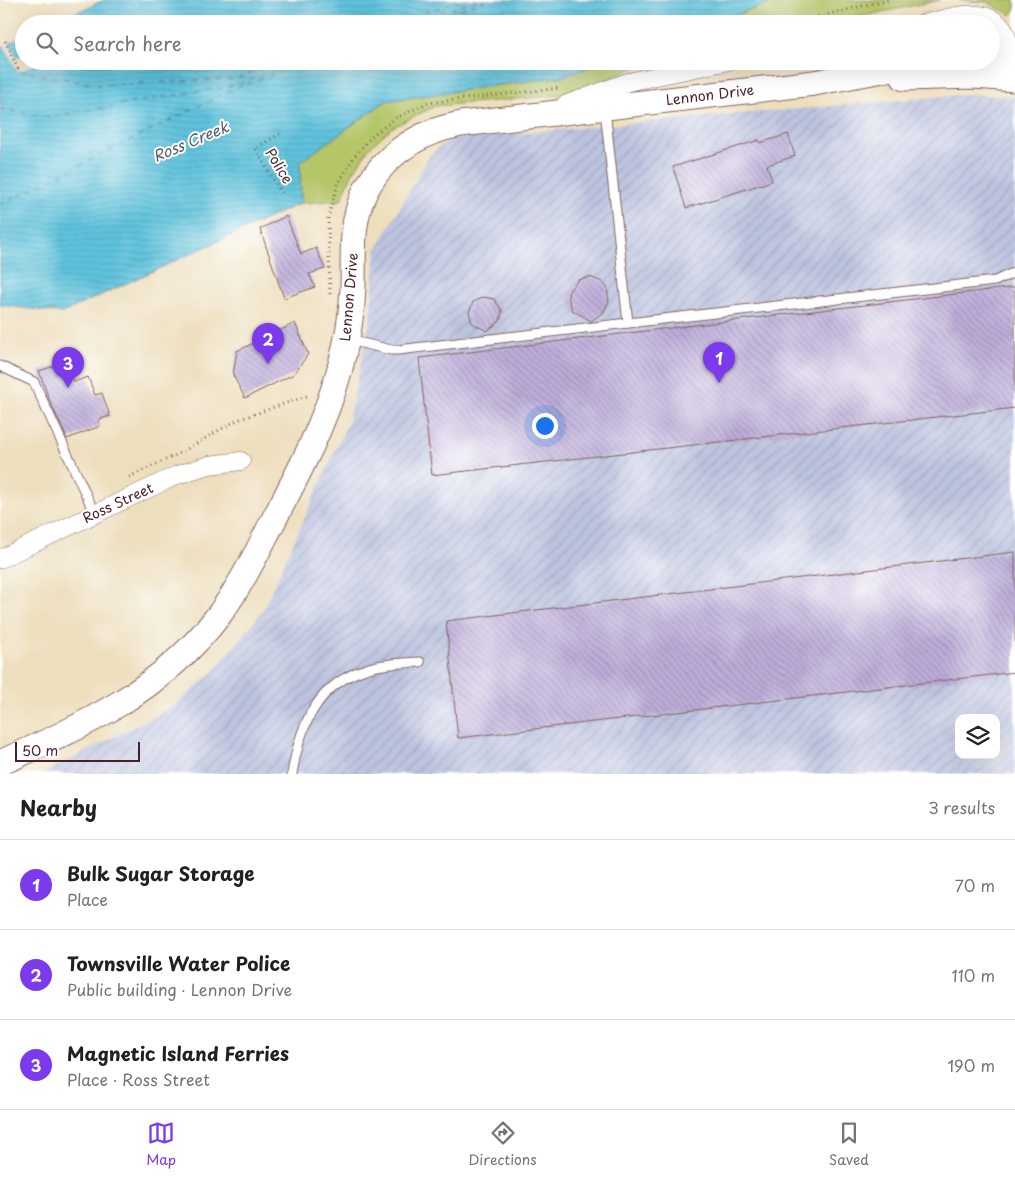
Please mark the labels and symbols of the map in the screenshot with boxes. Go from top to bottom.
street label: Lennon Drive [665,79,756,110]
water label: Ross Creek [149,114,233,167]
street label: Police [261,144,298,188]
street label: Lennon Drive [334,251,363,342]
pin: 2 [252,323,284,364]
pin: 1 [703,342,735,383]
pin: 3 [52,347,84,388]
your location [532,413,558,439]
street label: Ross Street [79,477,157,528]
scale bar [15,739,140,762]

